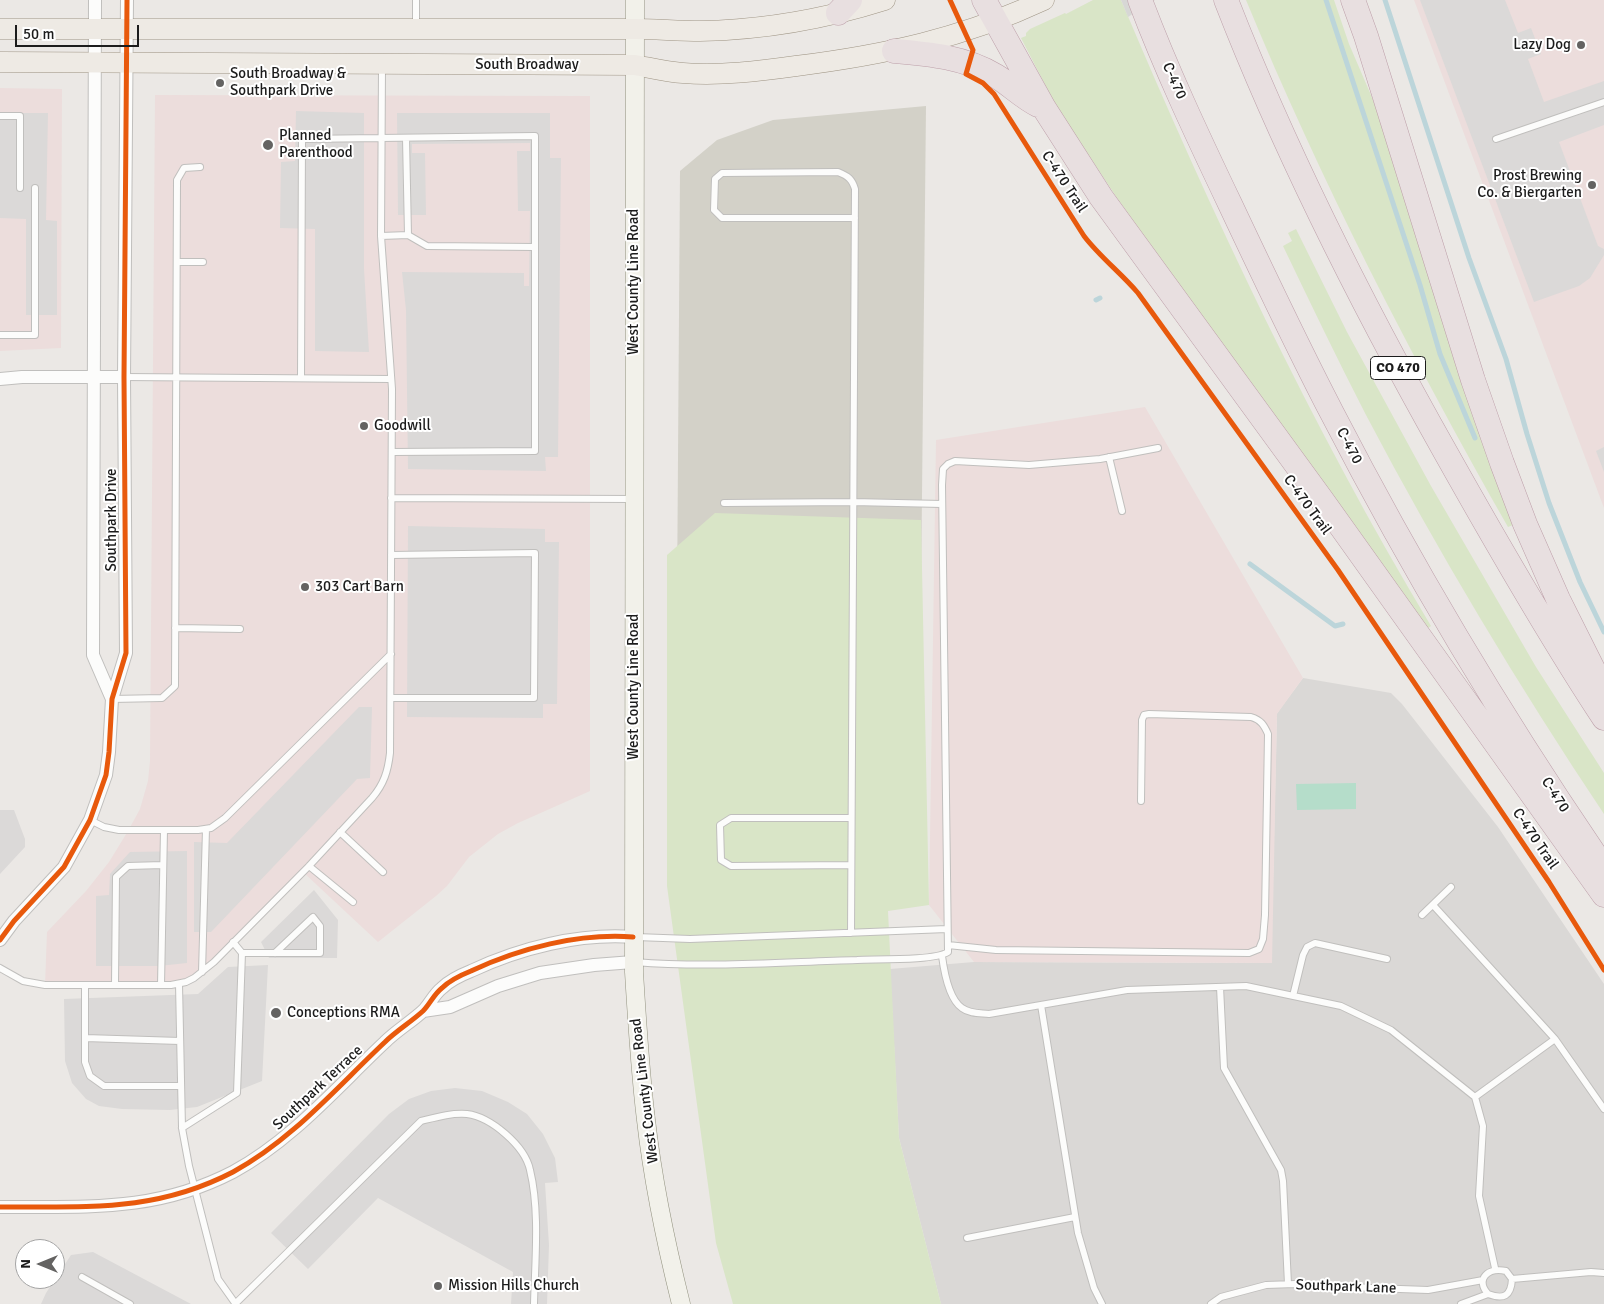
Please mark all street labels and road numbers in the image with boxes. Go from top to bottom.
street label: South Broadway [475,56,579,74]
street label: C-470 [1158,60,1190,102]
street label: C-470 Trail [1037,148,1091,216]
street label: West County Line Road [625,209,643,355]
road number: CO 470 [1370,356,1426,379]
street label: C-470 [1332,425,1366,467]
street label: Southpark Drive [103,468,121,572]
street label: C-470 Trail [1279,471,1335,539]
street label: West County Line Road [625,614,643,760]
street label: C-470 [1537,774,1573,816]
street label: C-470 Trail [1508,805,1562,873]
street label: West County Line Road [627,1017,663,1165]
street label: Southpark Terrace [269,1042,367,1134]
street label: Southpark Lane [1295,1276,1397,1298]

